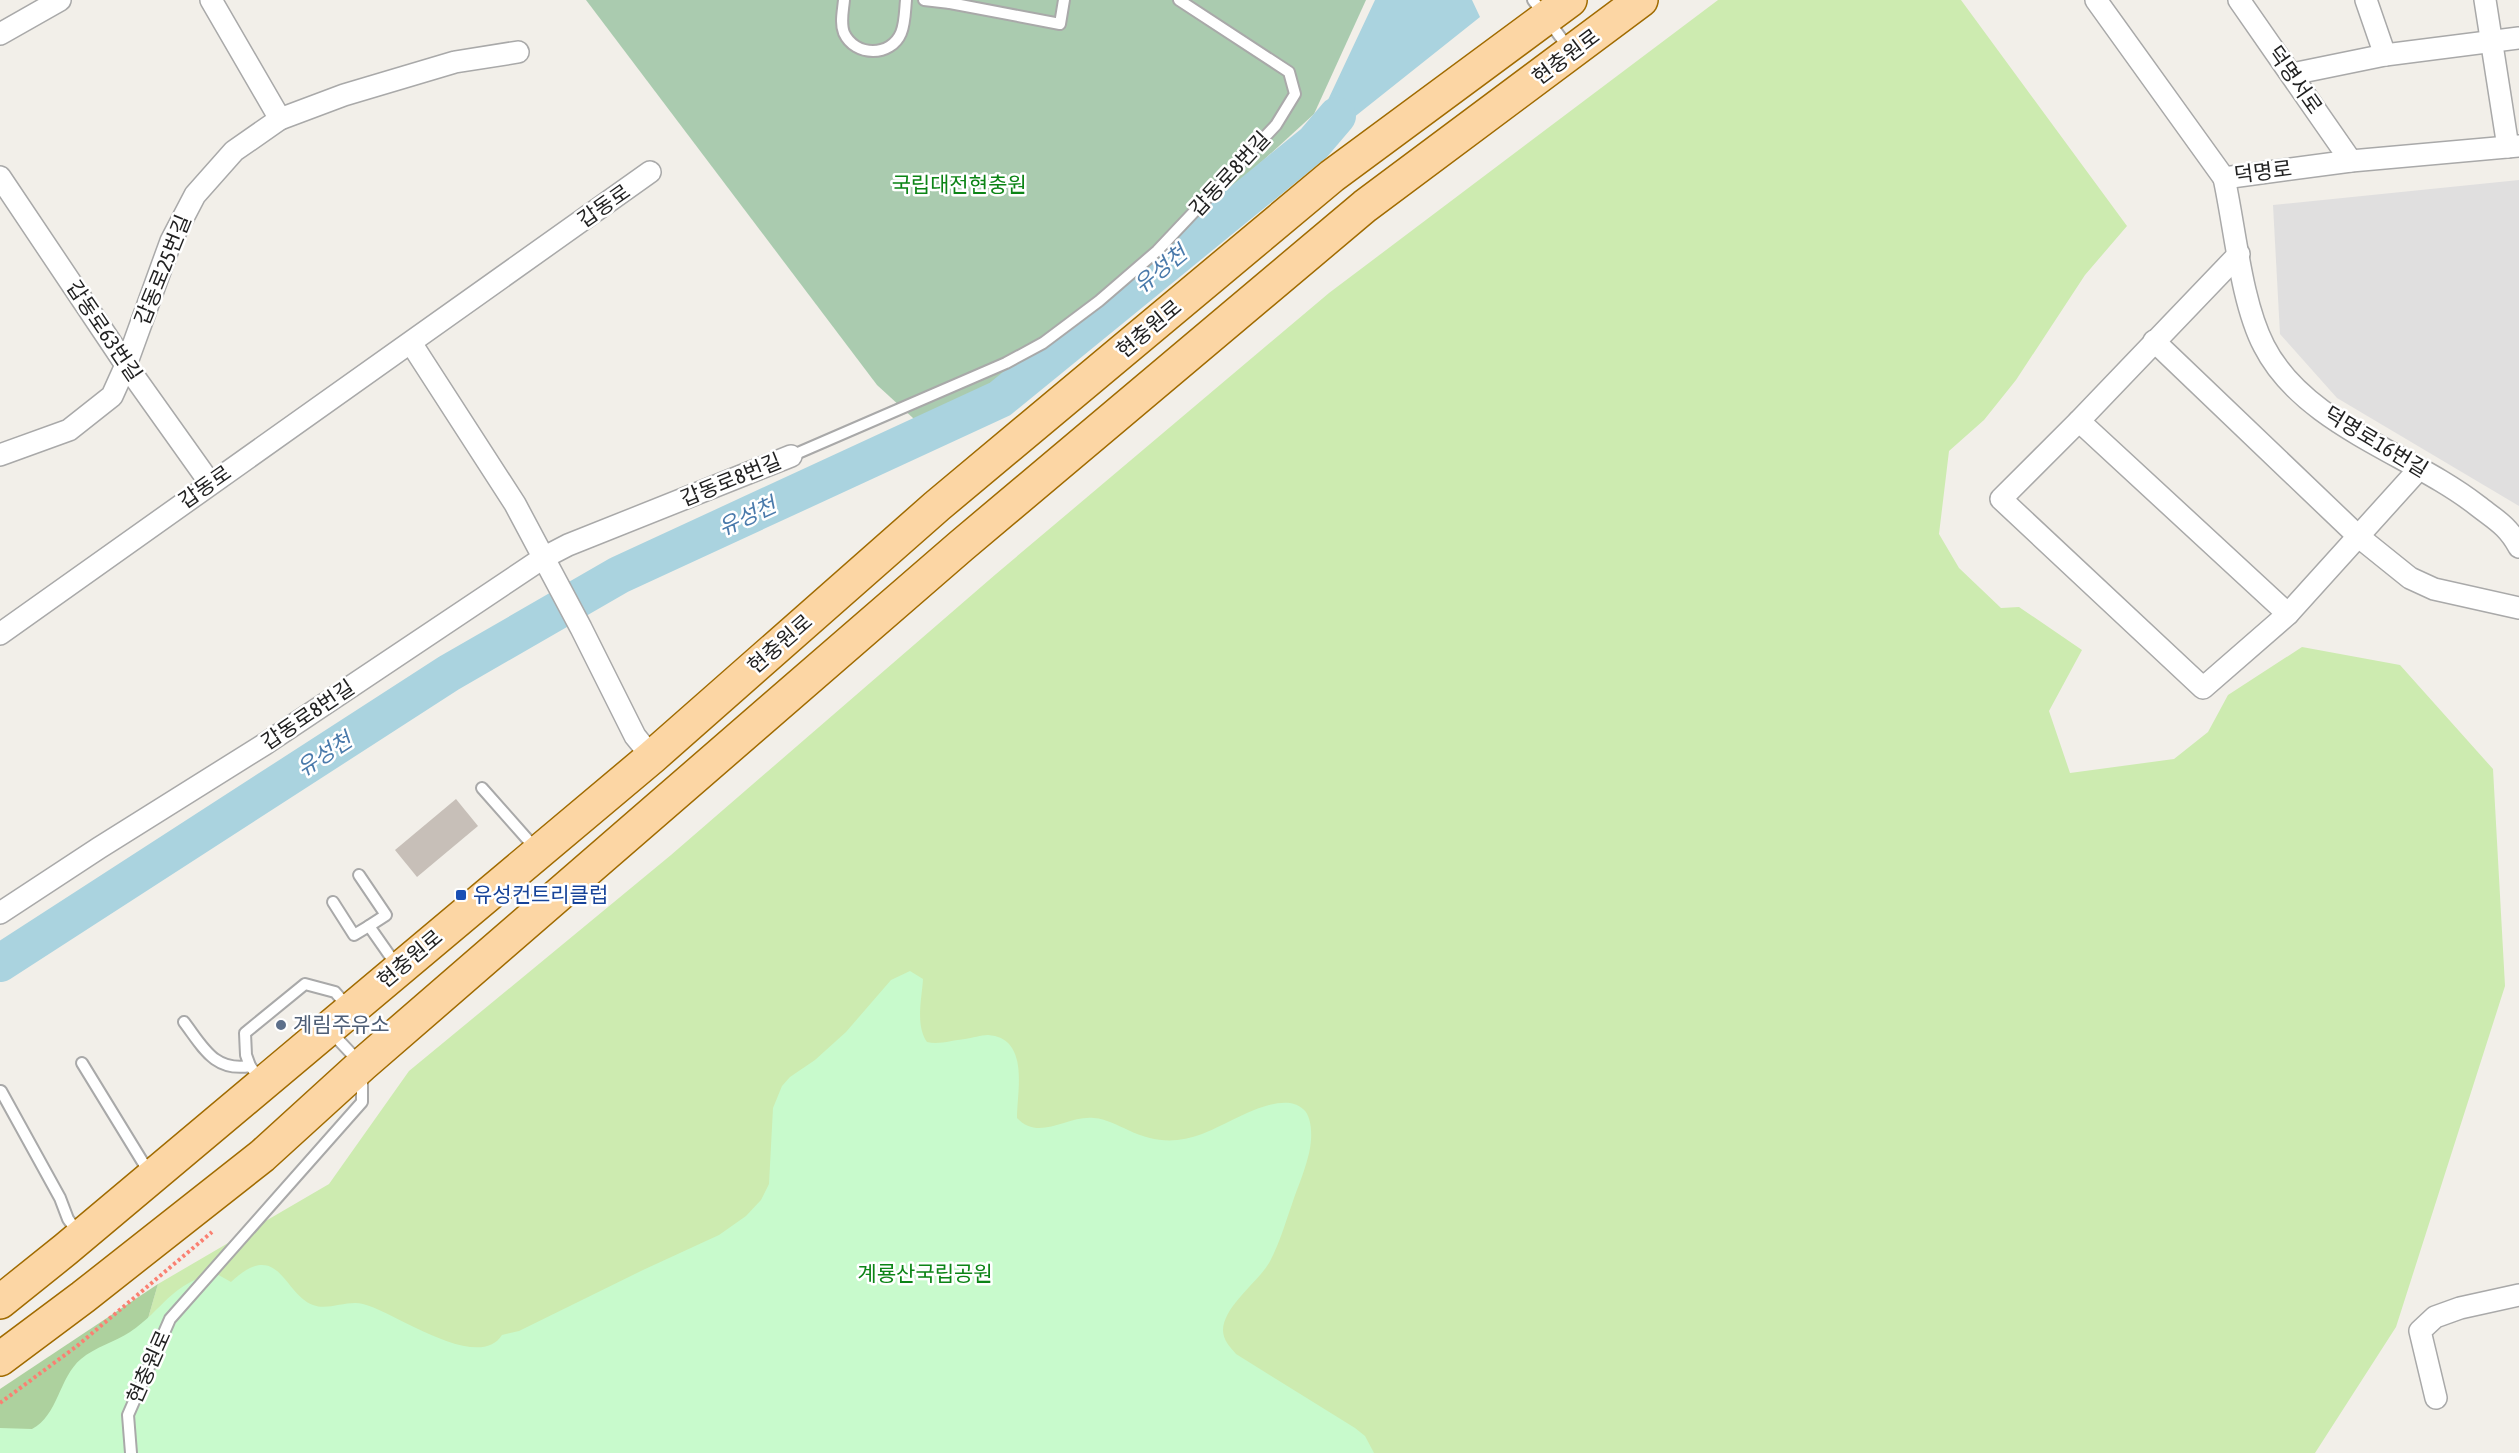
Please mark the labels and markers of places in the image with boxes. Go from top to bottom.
place label: 유성컨트리클럽 [473,882,608,906]
marker: 유성컨트리클럽 [454,888,468,902]
place label: 계림주유소 [293,1012,390,1036]
marker: 계림주유소 [274,1018,288,1032]

